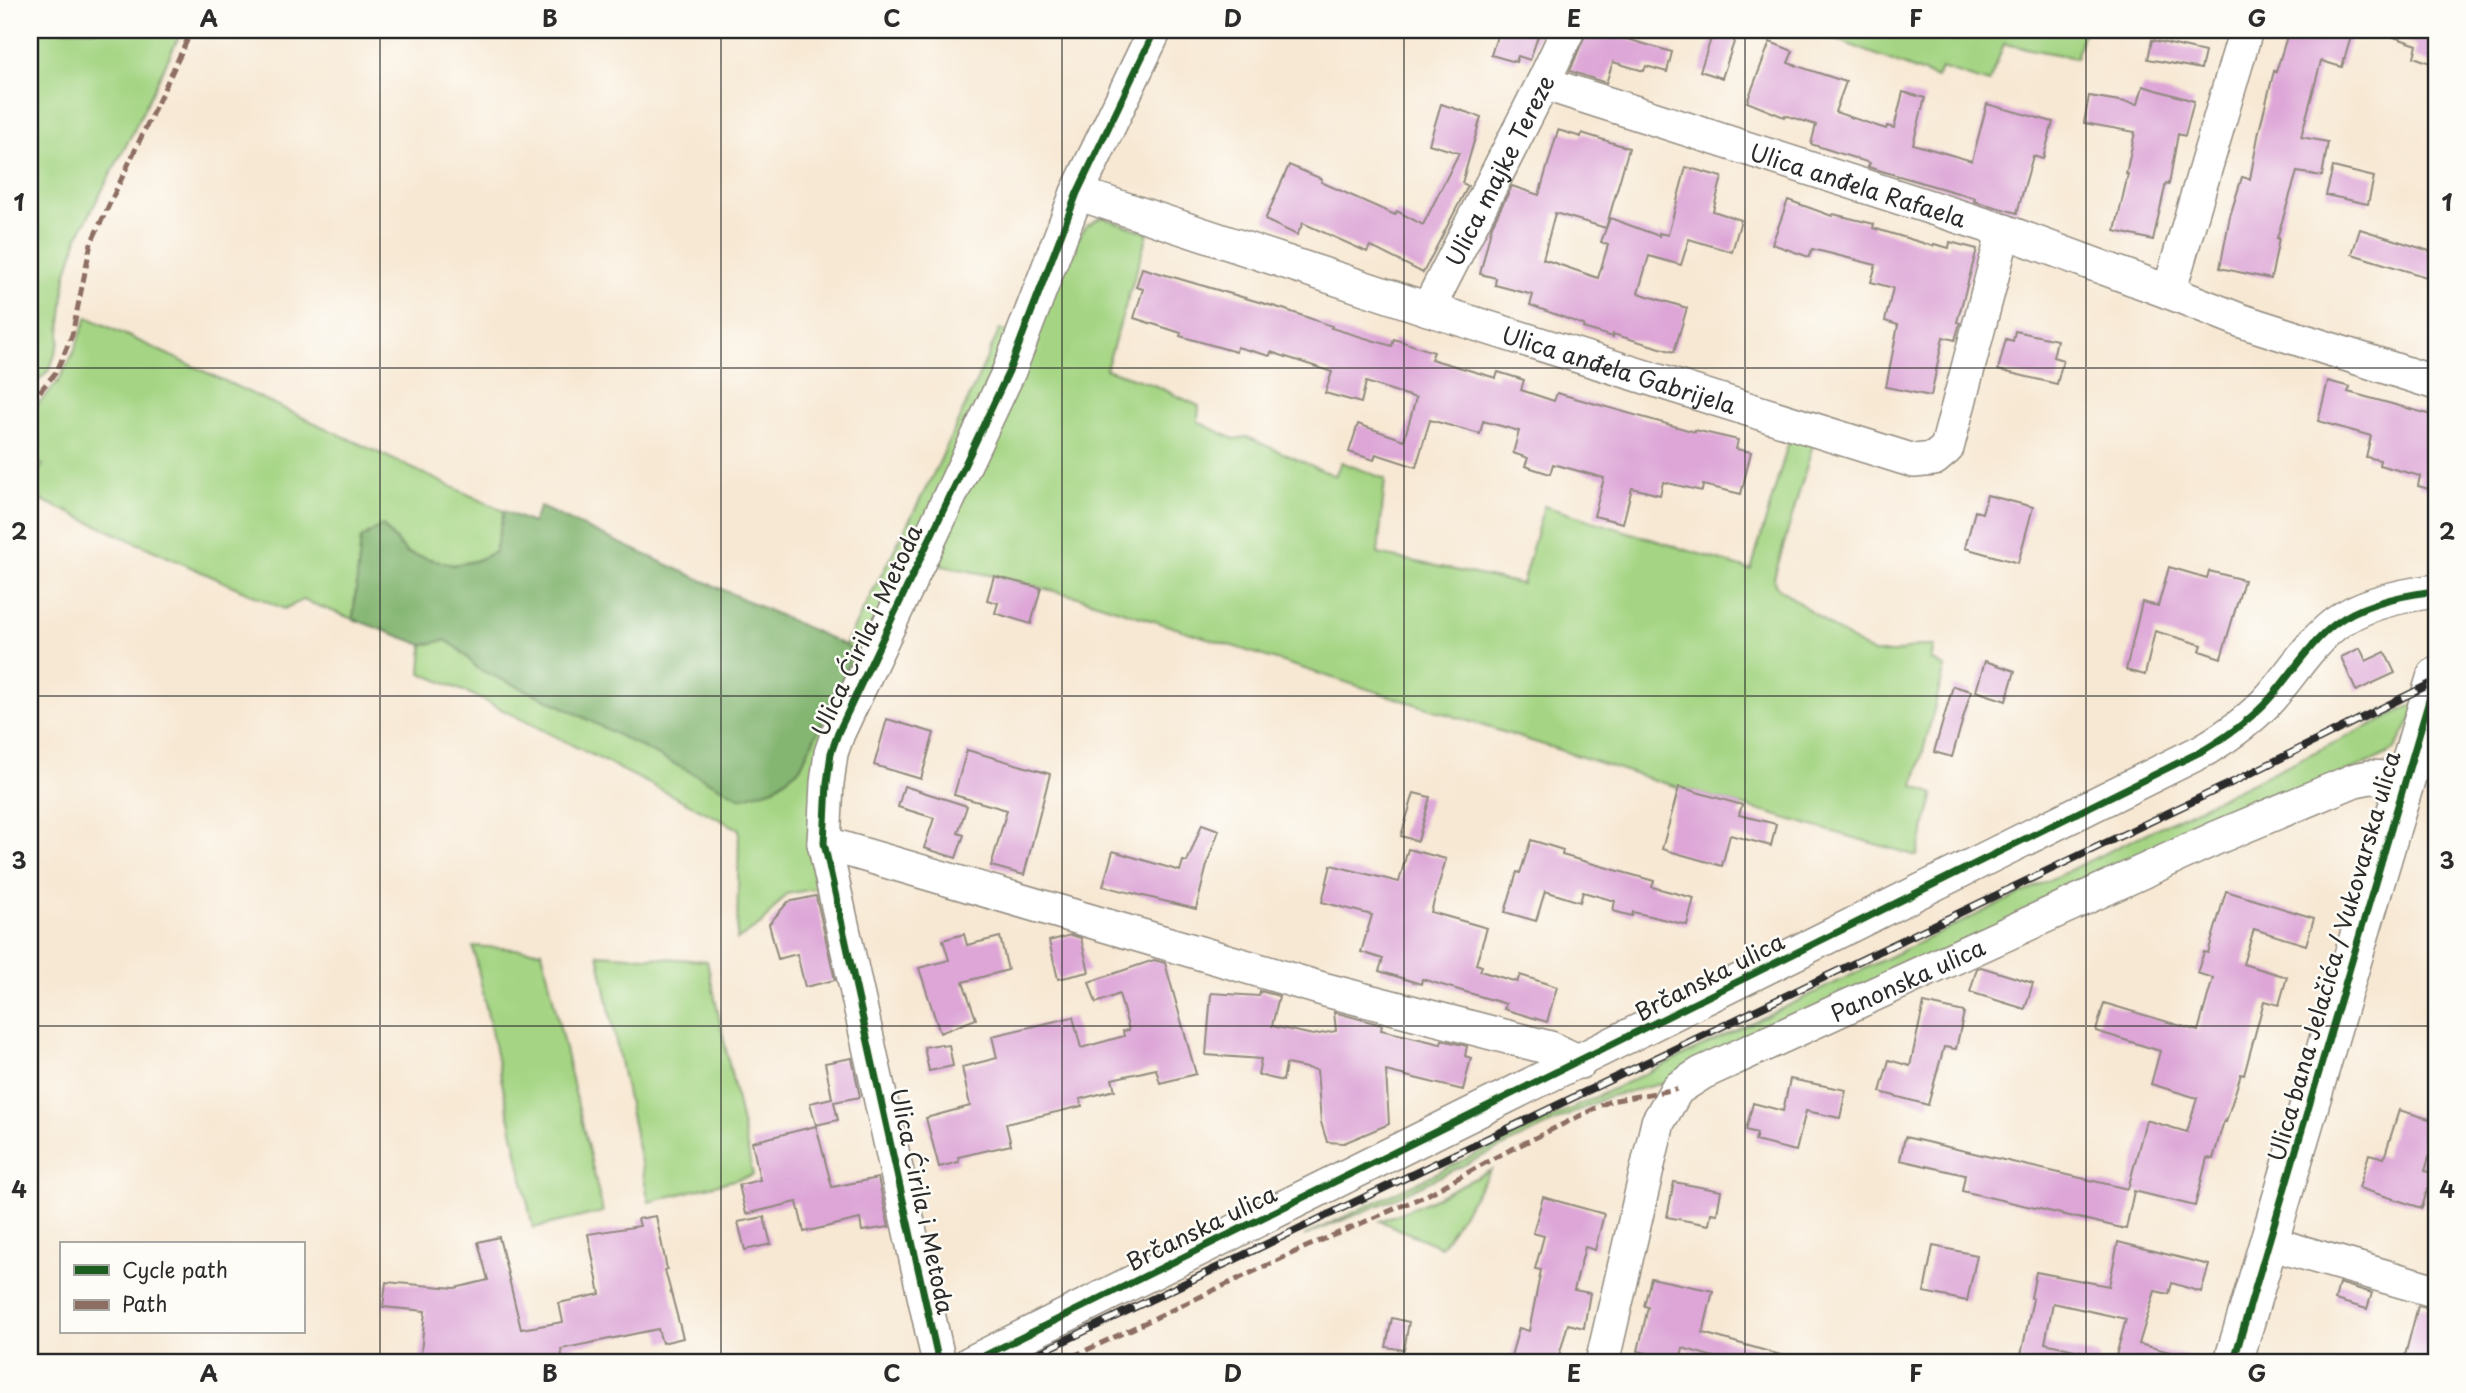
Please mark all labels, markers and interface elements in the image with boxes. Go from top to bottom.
text: A [200,0,218,35]
text: B [542,0,558,35]
text: C [883,0,901,35]
text: D [1224,0,1242,35]
text: E [1567,0,1581,35]
text: F [1909,0,1923,35]
text: G [2248,0,2266,35]
street label: Ulica majke Tereze [1436,69,1562,272]
street label: Ulica anđela Rafaela [1746,133,1971,235]
text: 1 [14,184,25,219]
text: 1 [2442,184,2453,219]
street label: Ulica anđela Gabrijela [1498,316,1741,422]
text: 2 [11,513,27,548]
text: 2 [2439,513,2455,548]
street label: Ulica Ćirila i Metoda [801,518,931,742]
street label: Ulica bana Jelačića / Vukovarska ulica [2258,746,2409,1165]
text: 3 [11,842,27,877]
text: 3 [2439,842,2455,877]
street label: Brčanska ulica [1628,923,1790,1029]
street label: Panonska ulica [1824,928,1991,1030]
street label: Ulica Ćirila i Metoda [882,1085,964,1317]
text: 4 [11,1171,27,1206]
text: 4 [2439,1171,2455,1206]
street label: Brčanska ulica [1120,1175,1283,1279]
legend [60,1242,304,1334]
text: Cycle path [122,1253,228,1285]
text: Path [122,1287,167,1319]
text: A [200,1355,218,1390]
text: B [542,1355,558,1390]
text: C [883,1355,901,1390]
text: D [1224,1355,1242,1390]
text: E [1567,1355,1581,1390]
text: F [1909,1355,1923,1390]
text: G [2248,1355,2266,1390]

